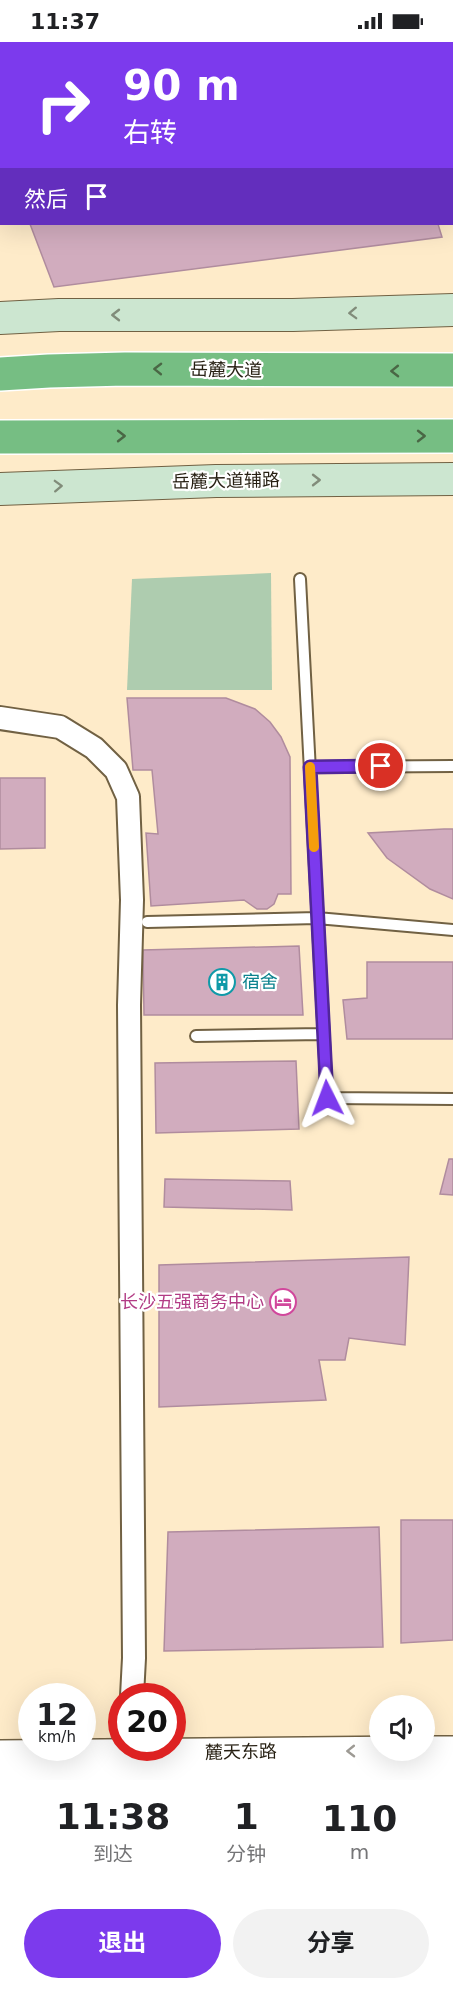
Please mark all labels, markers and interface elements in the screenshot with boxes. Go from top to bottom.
text: 11:37 [30,9,100,34]
text: 90 m [123,61,240,110]
icon: right [24,66,102,144]
text: 右转 [123,117,177,148]
icon: arrive [80,180,113,213]
text: 然后 [24,187,68,212]
one-way arrow [348,307,357,320]
one-way arrow [111,309,120,321]
street label: 岳麓大道 [190,358,262,381]
one-way arrow [153,363,162,376]
one-way arrow [390,365,399,377]
one-way arrow [117,430,126,442]
one-way arrow [417,430,426,442]
street label: 岳麓大道辅路 [172,469,280,492]
one-way arrow [312,474,321,486]
one-way arrow [54,480,63,493]
pin [355,740,406,791]
icon: arrive [364,749,397,782]
building icon: 宿舍 [207,967,237,997]
place label: 宿舍 [242,971,278,992]
position arrow [295,1066,359,1130]
hotel icon: 长沙五强商务中心 [268,1287,298,1317]
place label: 长沙五强商务中心 [120,1291,264,1312]
speed limit sign: 20 [108,1683,186,1761]
map controls [369,1695,435,1761]
button: sound [369,1695,435,1761]
text: 12 [36,1697,78,1732]
text: km/h [38,1728,76,1746]
street label: 麓天东路 [205,1740,277,1763]
one-way arrow [347,1745,356,1757]
text: 11:38 [56,1796,170,1837]
text: 1 [234,1796,259,1837]
text: 110 [322,1798,397,1839]
text: m [350,1840,369,1864]
text: 到达 [93,1842,133,1866]
text: 分钟 [226,1842,266,1866]
button: 退出 [24,1909,221,1978]
button: 分享 [233,1909,429,1978]

